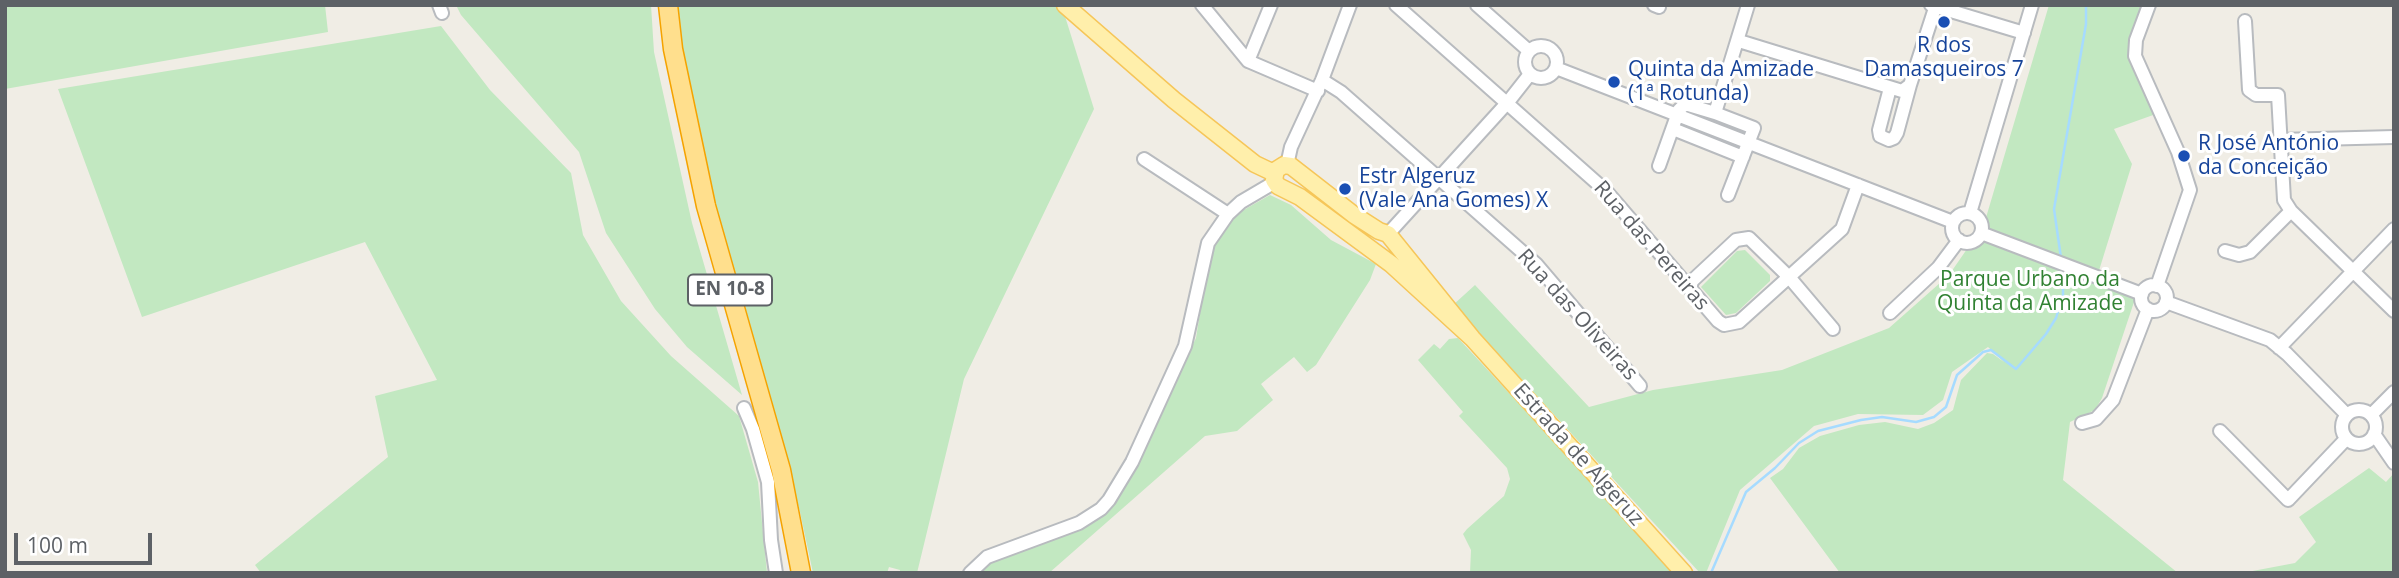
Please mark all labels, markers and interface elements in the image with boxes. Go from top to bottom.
marker: R dos Damasqueiros 7 [1936,14,1952,30]
place label: R dos Damasqueiros 7 [1864,33,2024,83]
place label: Quinta da Amizade (1ª Rotunda) [1628,57,1814,107]
marker: Quinta da Amizade (1ª Rotunda) [1606,74,1622,90]
place label: R José António da Conceição [2198,131,2339,181]
marker: R José António da Conceição [2176,148,2192,164]
place label: Estr Algeruz (Vale Ana Gomes) X [1359,164,1548,214]
street label: Rua das Pereiras [1588,176,1714,316]
marker: Estr Algeruz (Vale Ana Gomes) X [1337,181,1353,197]
street label: Rua das Oliveiras [1512,244,1642,386]
park label: Parque Urbano da Quinta da Amizade [1937,267,2123,317]
road number: EN 10-8 [688,274,772,306]
street label: Estrada de Algeruz [1508,379,1648,531]
scale bar [18,518,156,562]
text: 100 m [27,531,88,559]

